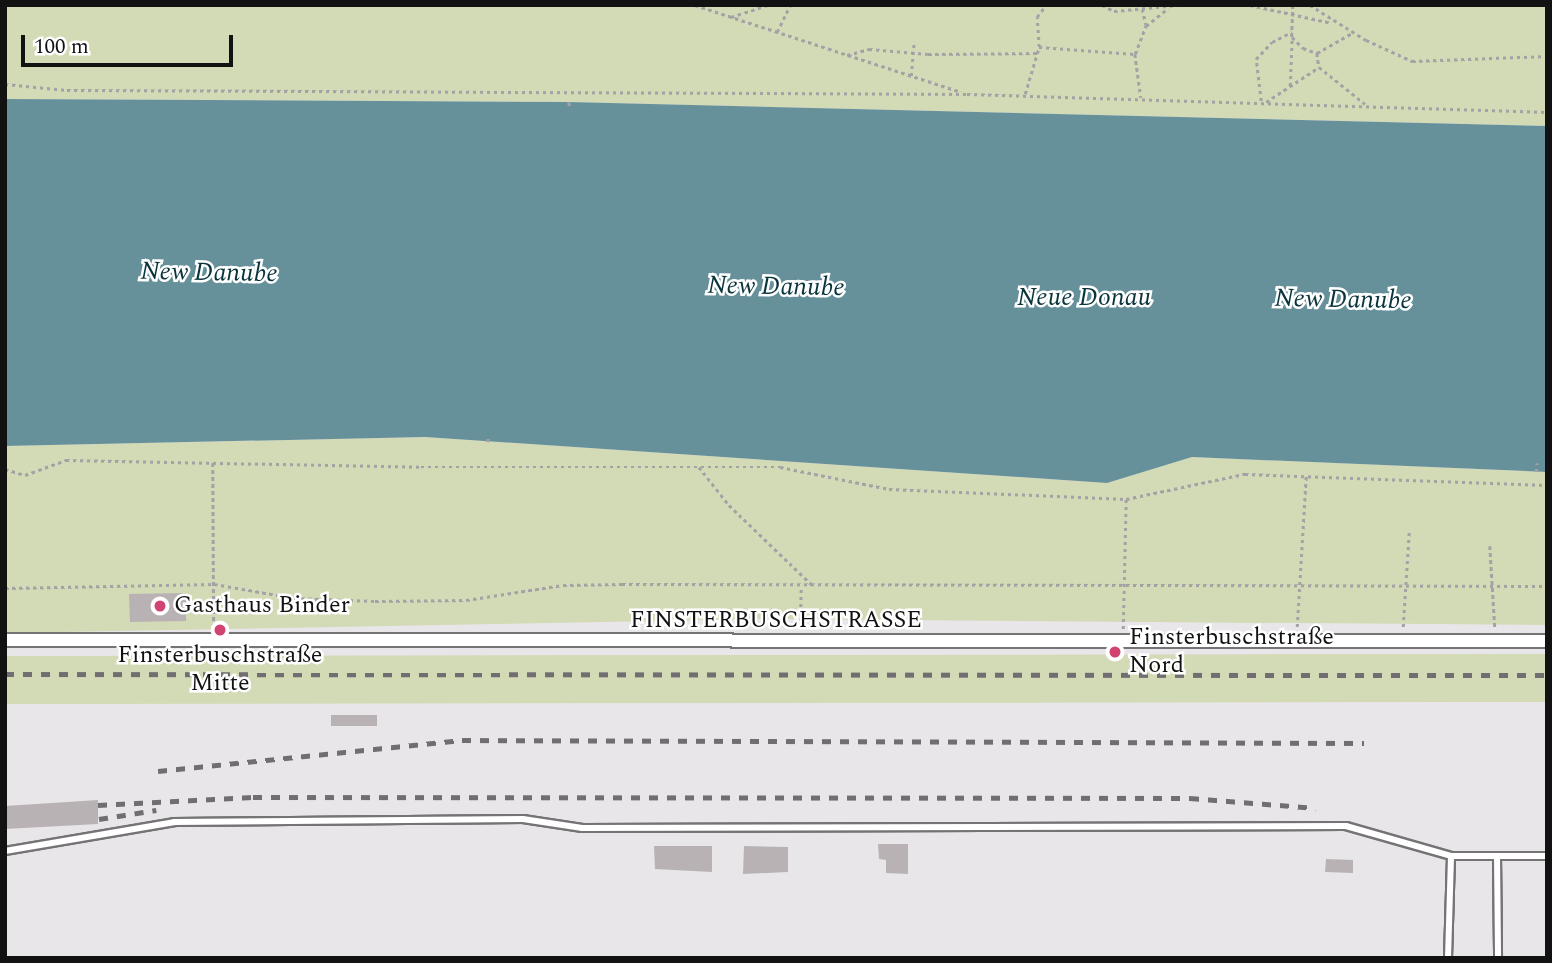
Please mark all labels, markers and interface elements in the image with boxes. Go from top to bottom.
scale bar [24,21,236,65]
text: 100 m [34,31,89,63]
water label: New Danube [140,256,278,290]
water label: New Danube [707,270,845,304]
water label: Neue Donau [1017,282,1151,314]
water label: New Danube [1274,283,1412,317]
place label: Gasthaus Binder [174,592,350,620]
marker: Gasthaus Binder [152,598,168,614]
street label: FINSTERBUSCHSTRASSE [630,607,922,635]
marker: Finsterbuschstraße Mitte [212,622,228,638]
place label: Finsterbuschstraße Nord [1129,624,1334,680]
place label: Finsterbuschstraße Mitte [118,642,322,698]
marker: Finsterbuschstraße Nord [1107,644,1123,660]

